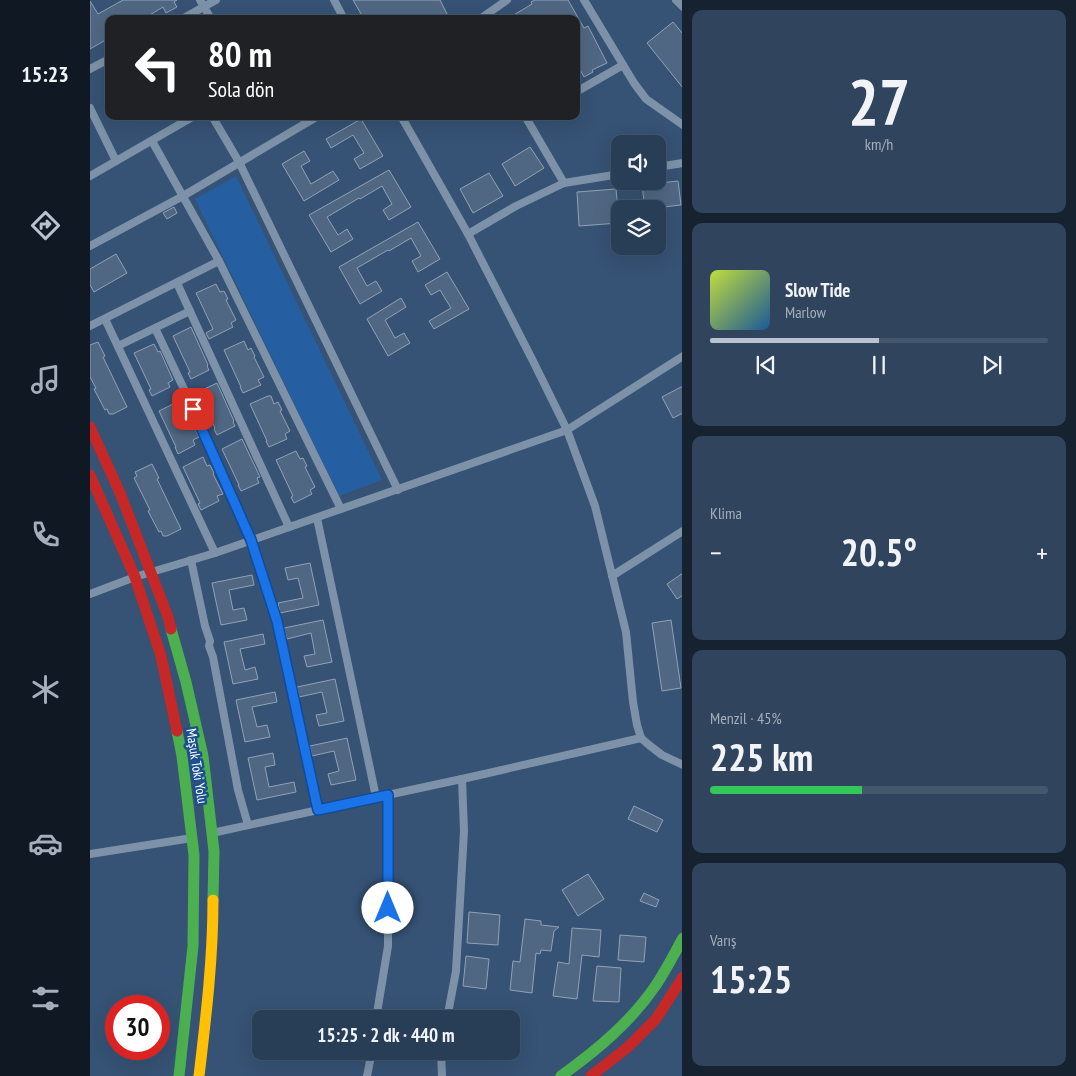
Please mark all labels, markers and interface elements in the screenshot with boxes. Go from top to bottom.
text: 80 m [208,31,272,77]
icon: left [125,35,190,100]
text: 27 [848,59,910,143]
text: 15:23 [21,60,69,88]
text: Sola dön [208,75,274,103]
text: km/h [865,134,893,154]
map controls [611,135,666,255]
button: sound [611,135,666,190]
button: layers [611,200,666,255]
icon: directions [28,208,63,243]
text: Slow Tide [785,278,850,302]
text: Marlow [785,302,826,322]
icon: previous [752,351,780,379]
icon: pause [865,351,893,379]
icon: next [978,351,1006,379]
icon: music [28,362,63,397]
pin [172,388,214,430]
icon: arrive [179,395,207,423]
text: Klima [710,503,742,523]
icon: phone [28,517,63,552]
text: 20.5° [841,527,917,576]
text: − [710,534,722,571]
text: + [1036,534,1048,571]
icon: climate [28,672,63,707]
text: Menzil · 45% [710,708,782,728]
street label: Maşuk Toki Yolu [182,727,212,805]
text: 225 km [710,732,813,781]
icon: car [28,826,63,861]
position arrow [361,881,413,933]
text: Varış [710,930,736,950]
text: 15:25 [710,954,792,1003]
icon: filters [28,981,63,1016]
speed limit sign: 30 [105,995,170,1060]
text: 15:25 · 2 dk · 440 m [317,1023,455,1047]

